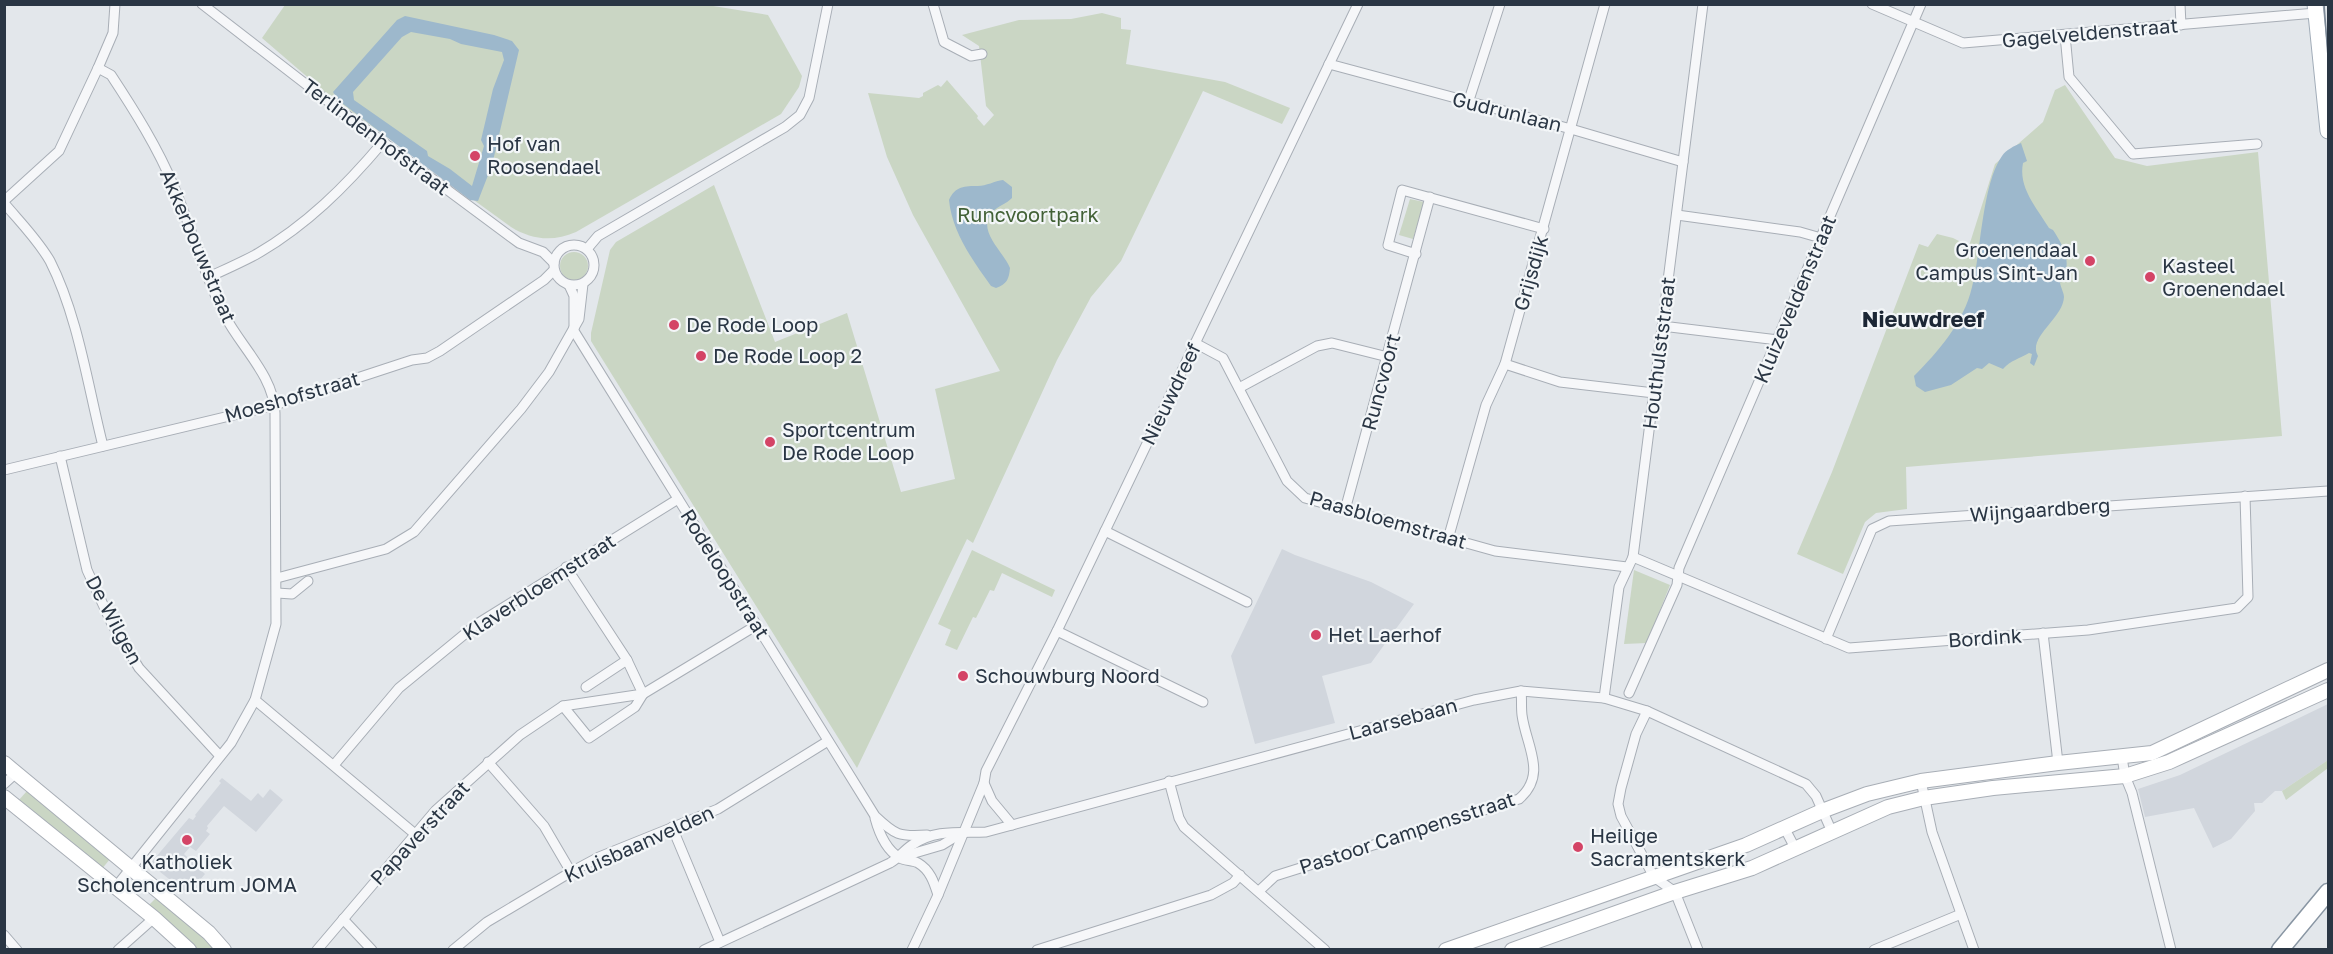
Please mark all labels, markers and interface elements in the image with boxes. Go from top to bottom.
street label: Gagelveldenstraat [2001,12,2179,52]
street label: Terlindenhofstraat [298,73,455,199]
street label: Gudrunlaan [1450,86,1564,136]
place label: Hof van Roosendael [487,131,601,178]
marker: Hof van Roosendael [468,149,482,163]
street label: Akkerbouwstraat [156,165,242,326]
park label: Runcvoortpark [957,202,1099,226]
street label: Kluizeveldenstraat [1748,211,1840,386]
street label: Grijsdijk [1508,232,1552,313]
place label: Groenendaal Campus Sint-Jan [1915,237,2078,284]
place label: Kasteel Groenendael [2162,253,2285,300]
marker: Groenendaal Campus Sint-Jan [2083,254,2097,268]
marker: Kasteel Groenendael [2143,270,2157,284]
street label: Houthulststraat [1637,275,1679,430]
district label: Nieuwdreef [1862,305,1984,332]
place label: De Rode Loop [686,312,818,336]
marker: De Rode Loop [667,318,681,332]
street label: Runcvoort [1356,331,1404,433]
street label: Nieuwdreef [1135,339,1205,448]
place label: De Rode Loop 2 [713,343,862,367]
marker: De Rode Loop 2 [694,349,708,363]
street label: Moeshofstraat [221,365,362,427]
place label: Sportcentrum De Rode Loop [782,417,916,464]
marker: Sportcentrum De Rode Loop [763,435,777,449]
street label: Paasbloemstraat [1307,485,1470,553]
street label: Wijngaardberg [1969,492,2111,526]
street label: Rodeloopstraat [676,504,775,643]
street label: Klaverbloemstraat [457,528,619,645]
street label: De Wilgen [81,571,148,668]
place label: Het Laerhof [1328,622,1442,646]
street label: Bordink [1947,622,2023,652]
marker: Het Laerhof [1309,628,1323,642]
place label: Schouwburg Noord [975,663,1160,687]
marker: Schouwburg Noord [956,669,970,683]
street label: Laarsebaan [1346,692,1460,744]
street label: Papaverstraat [365,775,474,890]
street label: Pastoor Campensstraat [1296,786,1518,878]
street label: Kruisbaanvelden [560,799,717,887]
place label: Heilige Sacramentskerk [1590,823,1746,870]
marker: Katholiek Scholencentrum JOMA [180,833,194,847]
marker: Heilige Sacramentskerk [1571,840,1585,854]
place label: Katholiek Scholencentrum JOMA [77,849,297,896]

